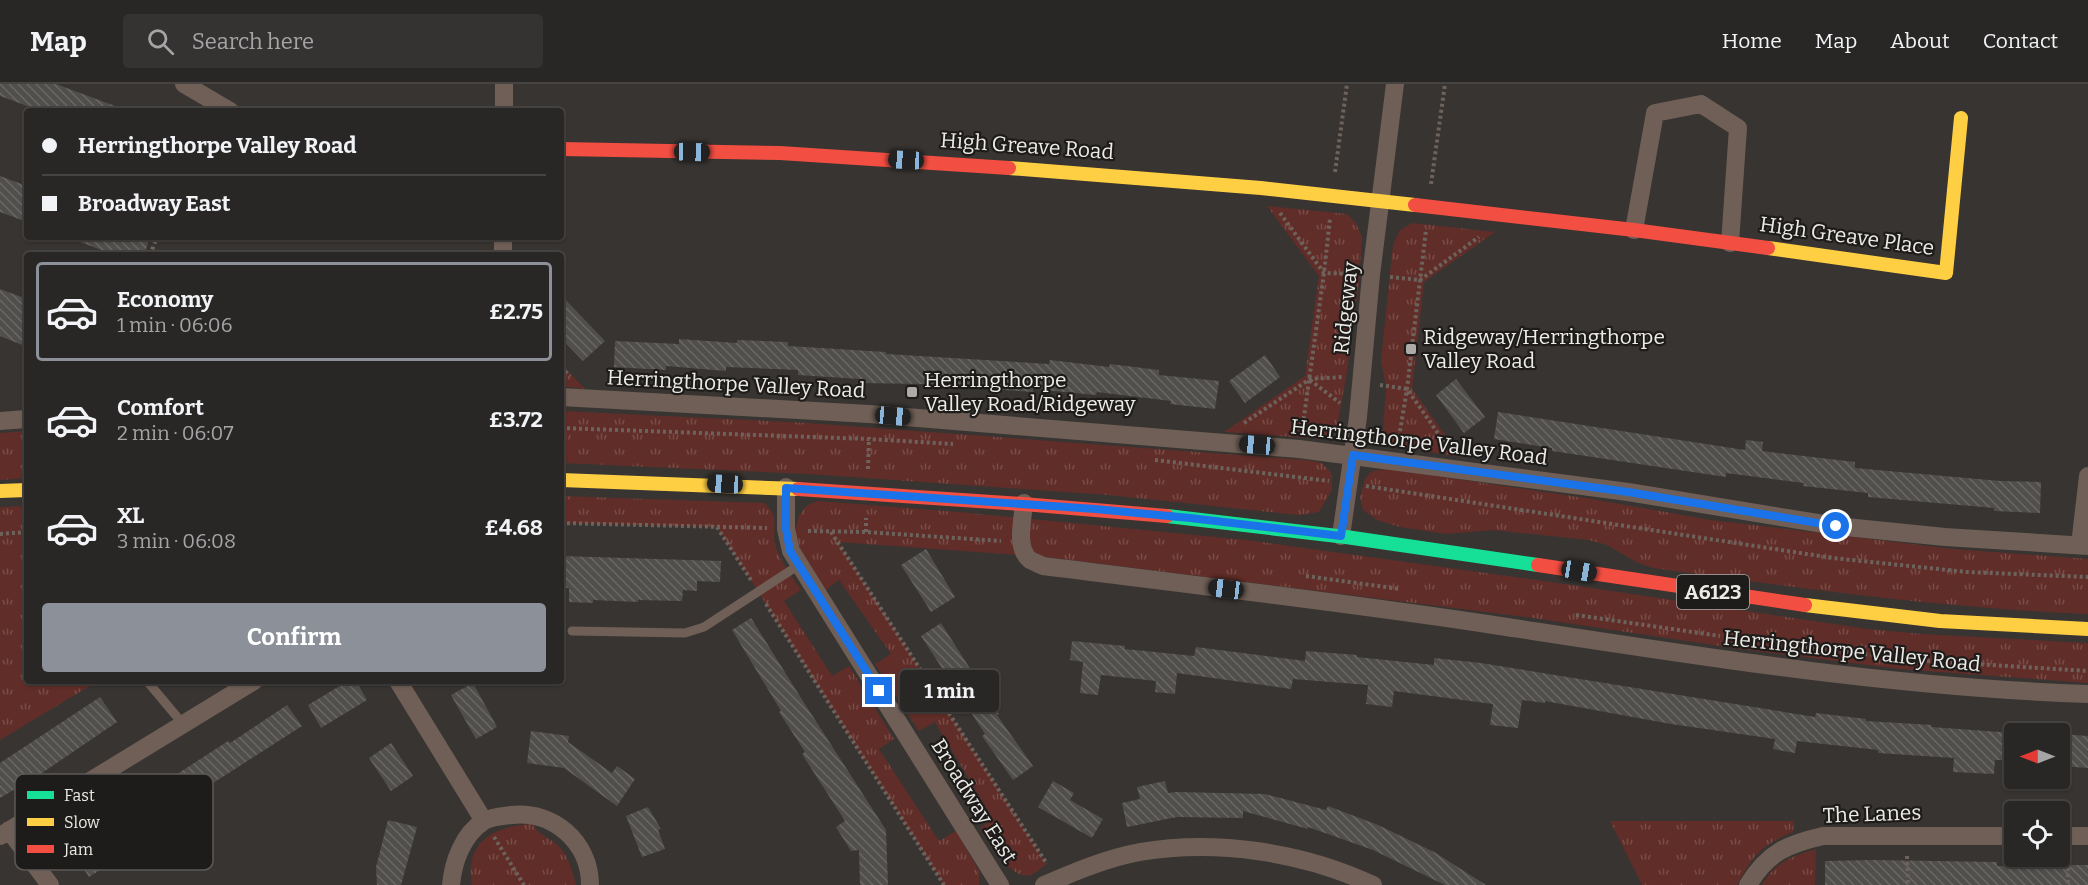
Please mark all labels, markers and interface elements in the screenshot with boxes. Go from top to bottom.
search box [123,14,543,68]
text: Map [30,25,87,58]
icon: search [144,25,177,58]
text: Search here [192,28,314,55]
text: Home [1722,28,1782,54]
text: Map [1815,28,1857,54]
text: About [1890,28,1950,54]
text: Contact [1983,28,2058,54]
street label: High Greave Road [939,127,1115,165]
text: Herringthorpe Valley Road [78,132,357,159]
car [674,143,710,161]
car [888,150,924,170]
text: Broadway East [78,190,231,217]
street label: High Greave Place [1758,211,1936,261]
street label: Ridgeway [1328,259,1364,356]
icon: car [45,285,99,339]
text: Economy [117,286,213,313]
text: £2.75 [489,298,543,325]
text: 1 min · 06:06 [117,313,232,337]
place label: Ridgeway/Herringthorpe Valley Road [1423,324,1665,374]
marker: Ridgeway/Herringthorpe Valley Road [1404,342,1418,356]
street label: Herringthorpe Valley Road [606,364,866,404]
place label: Herringthorpe Valley Road/Ridgeway [924,367,1137,417]
marker: Herringthorpe Valley Road/Ridgeway [905,385,919,399]
icon: car [45,393,99,447]
text: Comfort [117,394,204,421]
car [874,405,912,427]
text: £3.72 [489,406,543,433]
street label: Herringthorpe Valley Road [1289,413,1549,471]
text: 2 min · 06:07 [117,421,233,445]
car [1238,434,1276,456]
car [707,474,743,494]
icon: car [45,501,99,555]
text: XL [117,502,144,529]
route start [1822,512,1849,539]
text: £4.68 [484,514,543,541]
text: 3 min · 06:08 [117,529,236,553]
car [1560,559,1598,583]
road number: A6123 [1677,575,1749,609]
car [1207,578,1245,600]
button: Confirm [42,603,546,672]
street label: Herringthorpe Valley Road [1722,625,1982,677]
callout: 1 min [900,670,999,712]
route end [865,677,892,704]
text: 1 min [924,679,975,703]
north arrow [2004,723,2070,789]
map controls [2004,723,2070,867]
street label: Broadway East [925,734,1023,868]
legend [15,774,213,870]
text: Fast [64,786,95,805]
street label: The Lanes [1822,799,1922,829]
button: locate [2004,801,2070,867]
text: Slow [64,813,100,832]
text: Jam [63,840,93,859]

